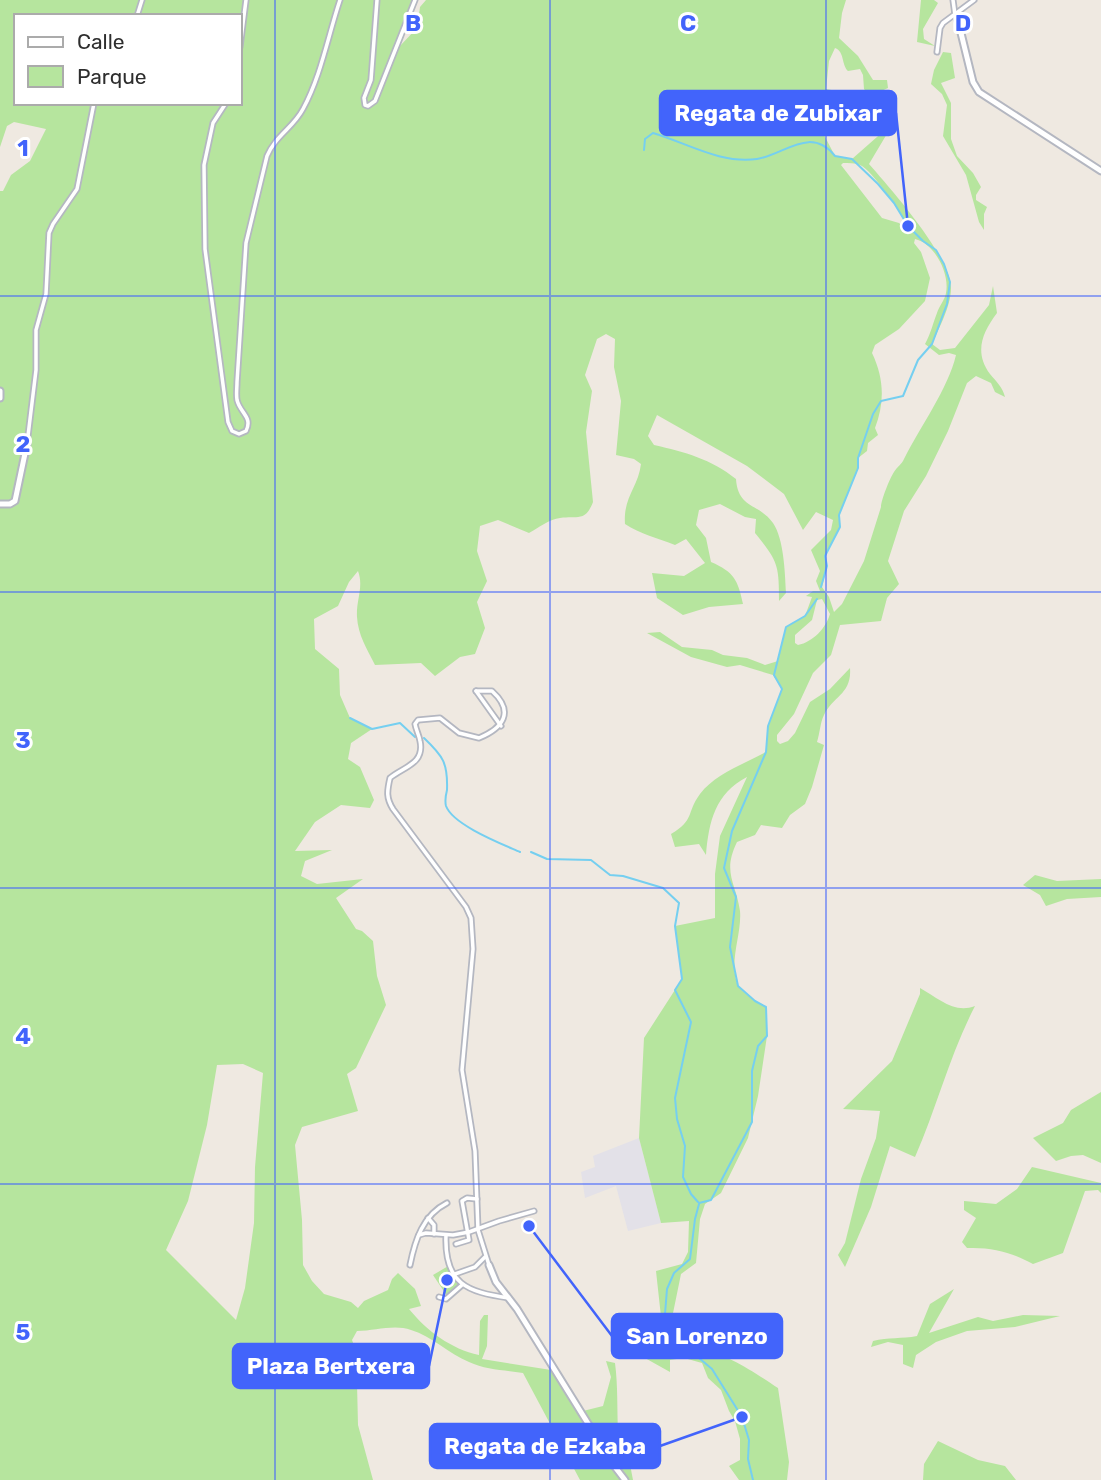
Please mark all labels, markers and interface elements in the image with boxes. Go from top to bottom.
text: B [405,9,421,37]
text: C [680,9,696,37]
text: D [955,9,971,37]
legend [14,14,242,105]
text: Calle [77,29,125,54]
text: Parque [77,64,147,89]
callout: Regata de Zubixar [660,91,896,135]
text: Regata de Zubixar [674,99,882,127]
text: 1 [17,134,29,162]
text: 2 [16,430,30,458]
text: 3 [15,726,31,754]
text: 4 [15,1022,31,1050]
callout: San Lorenzo [612,1314,782,1358]
text: 5 [16,1318,31,1346]
text: San Lorenzo [626,1322,768,1350]
callout: Plaza Bertxera [233,1344,429,1388]
text: Plaza Bertxera [247,1352,415,1380]
callout: Regata de Ezkaba [430,1424,660,1468]
text: Regata de Ezkaba [444,1432,646,1460]

